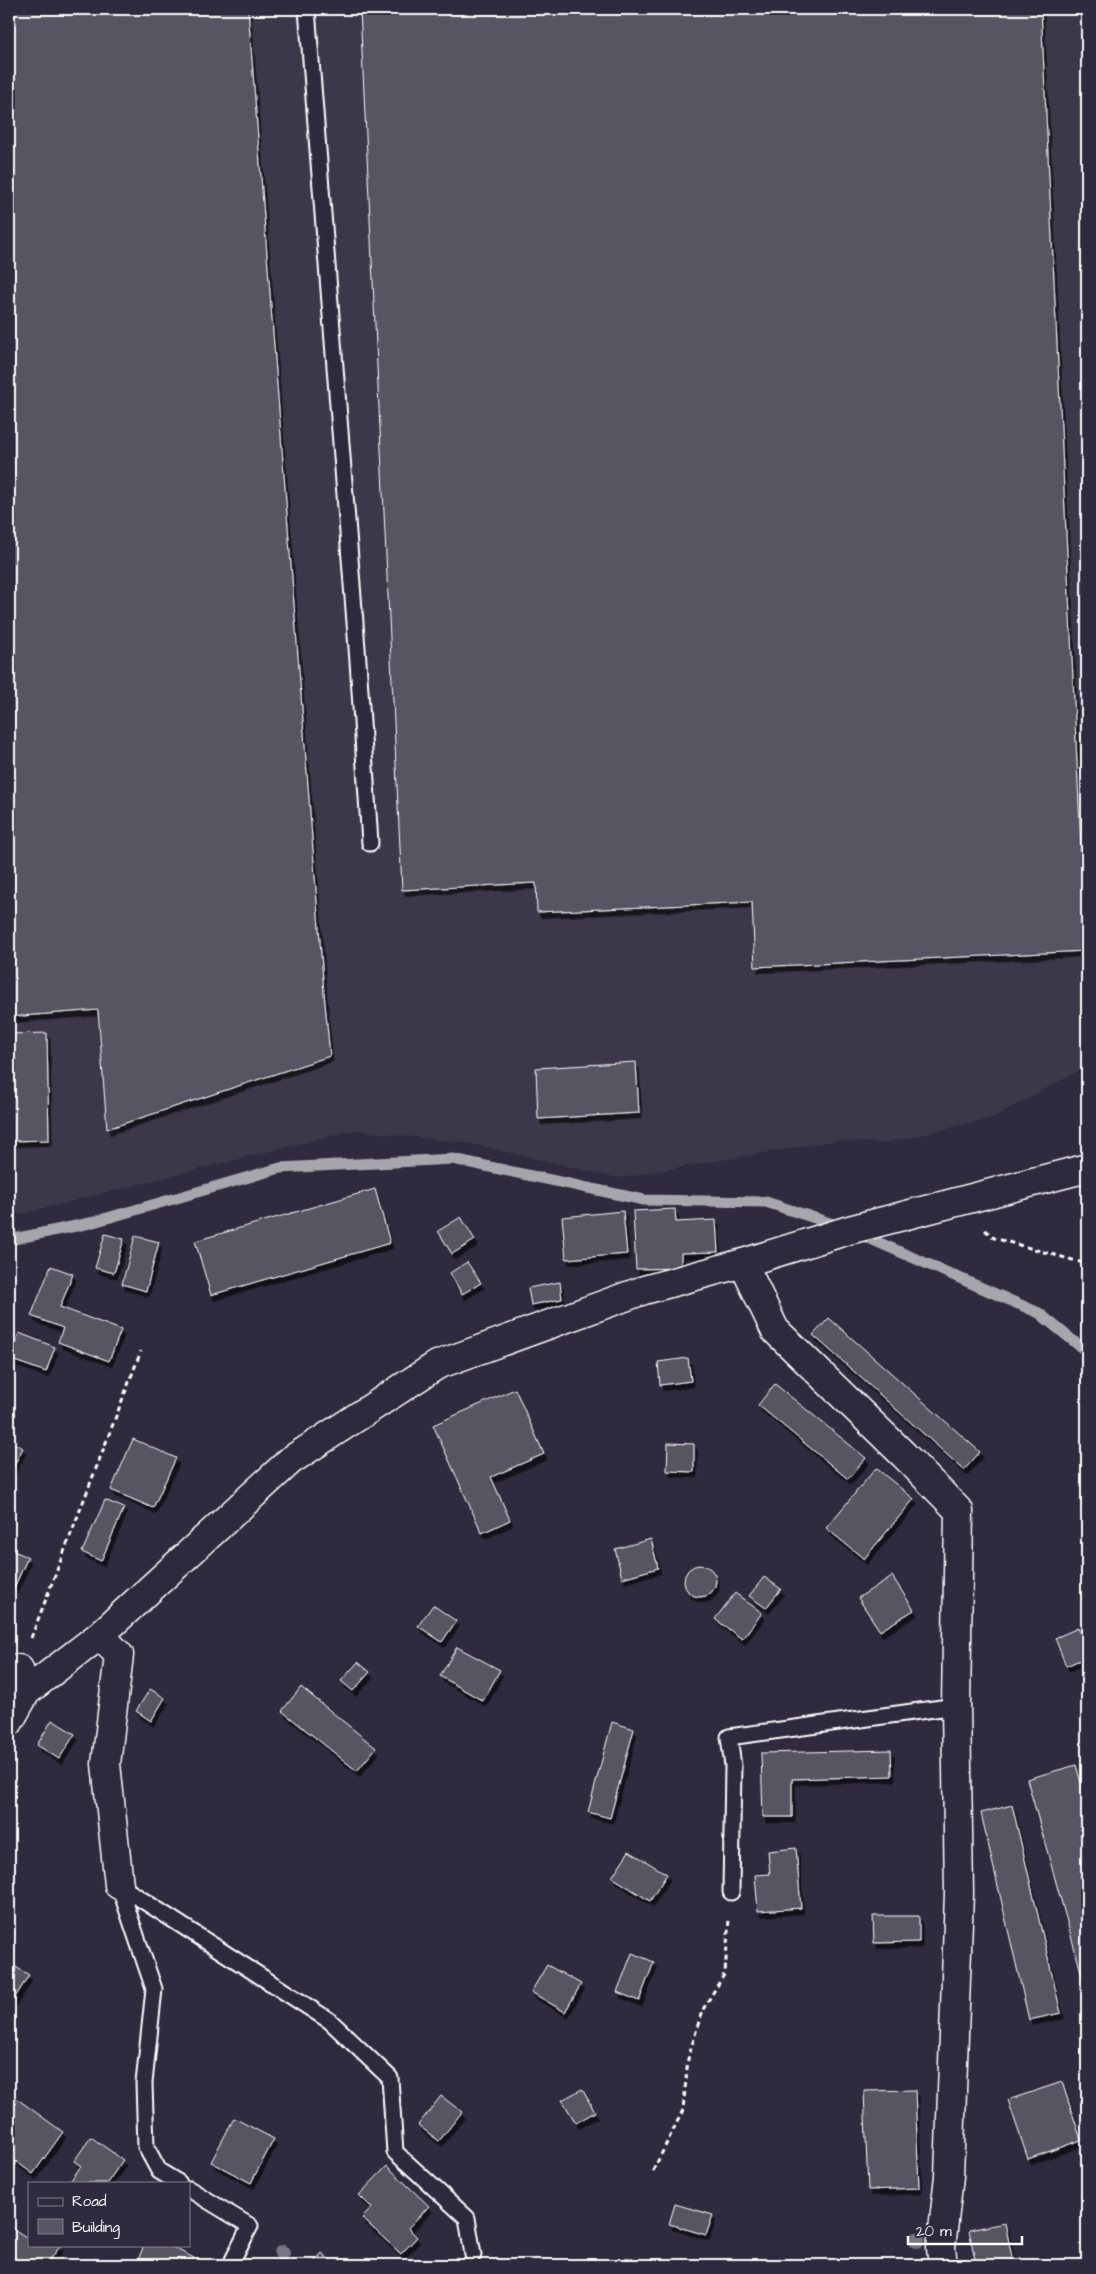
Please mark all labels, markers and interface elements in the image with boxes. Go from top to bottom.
legend [28,2182,190,2246]
text: Road [72,2191,107,2212]
scale bar [908,2214,1022,2246]
text: Building [72,2217,120,2239]
text: 20 m [916,2221,952,2242]

